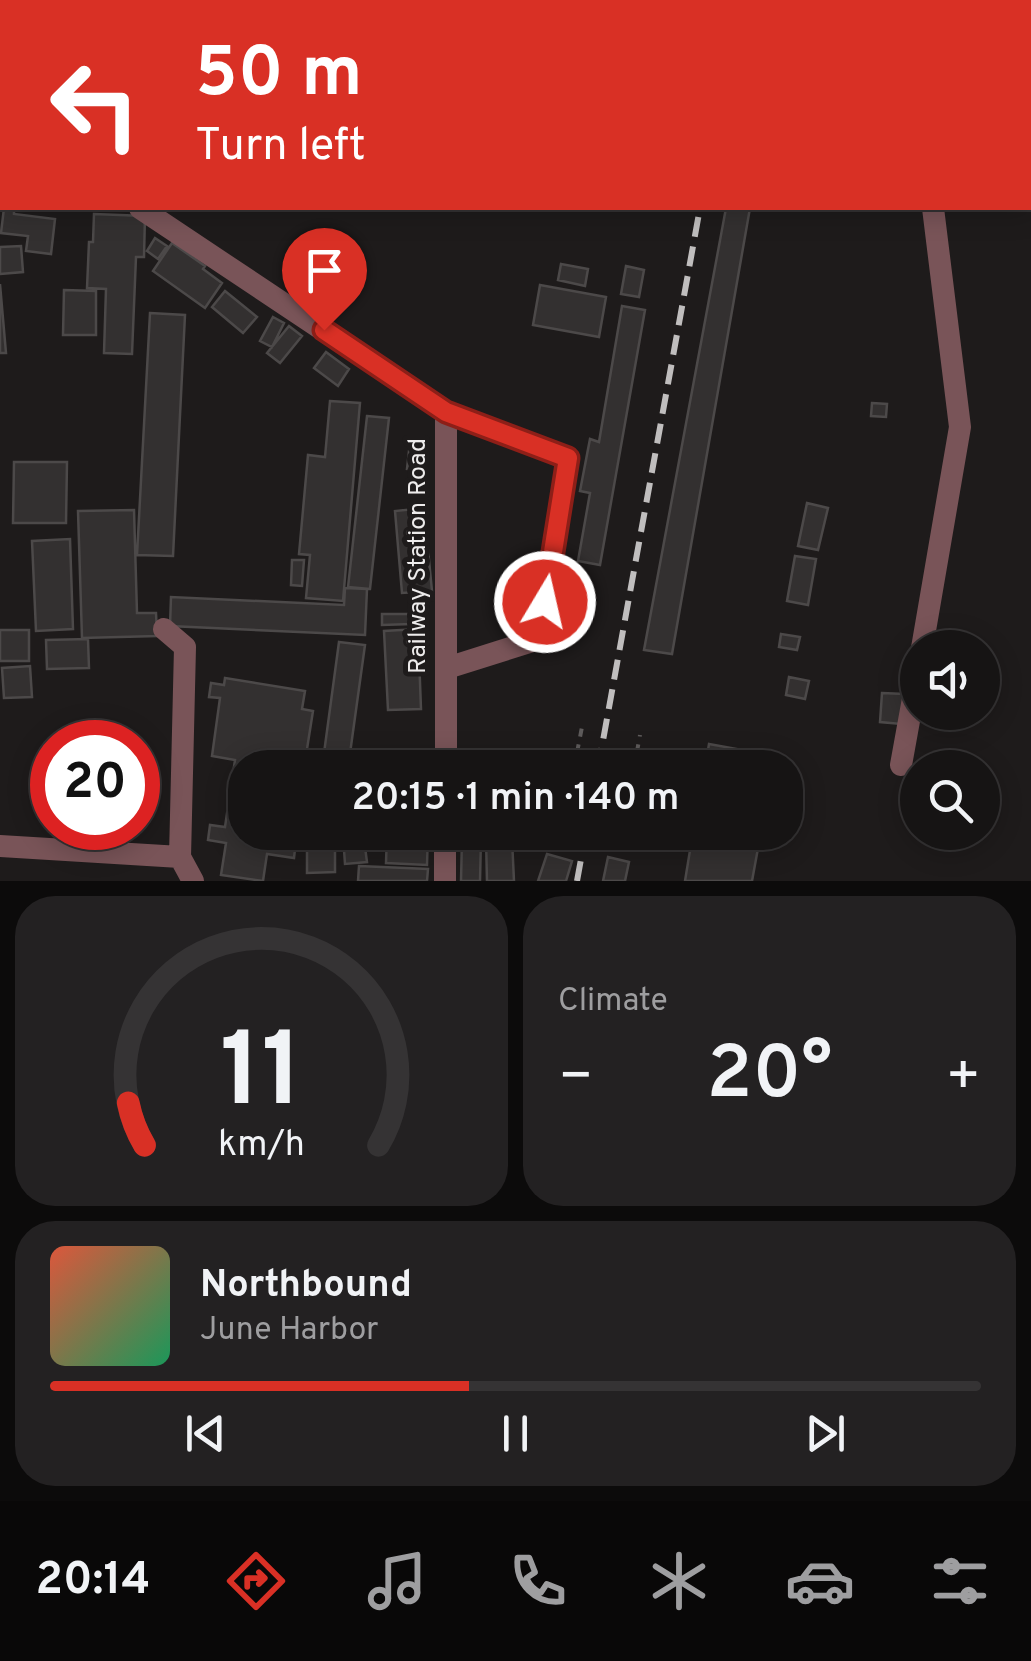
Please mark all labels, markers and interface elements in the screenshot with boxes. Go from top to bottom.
text: 50 m [195,32,362,121]
icon: left [30,40,160,170]
text: Turn left [195,119,366,176]
pin [282,228,367,331]
icon: arrive [297,243,352,298]
street label: Railway Station Road [403,438,435,674]
position arrow [493,550,597,654]
map controls [900,630,1000,850]
button: sound [900,630,1000,730]
speed limit sign: 20 [30,720,160,850]
button: search [900,750,1000,850]
text: 20:15 · 1 min · 140 m [352,775,679,824]
text: Climate [558,982,668,1022]
text: 11 [220,1011,303,1143]
text: 20° [707,1030,832,1125]
text: − [558,1044,593,1114]
text: + [946,1044,981,1114]
text: km/h [218,1123,305,1169]
text: Northbound [200,1262,412,1311]
text: June Harbor [200,1311,379,1351]
icon: previous [178,1406,233,1461]
icon: pause [488,1406,543,1461]
icon: next [798,1406,853,1461]
icon: directions [221,1546,291,1616]
icon: music [362,1546,432,1616]
icon: phone [503,1546,573,1616]
icon: climate [644,1546,714,1616]
icon: car [785,1546,855,1616]
icon: filters [925,1546,995,1616]
text: 20:14 [35,1553,150,1610]

